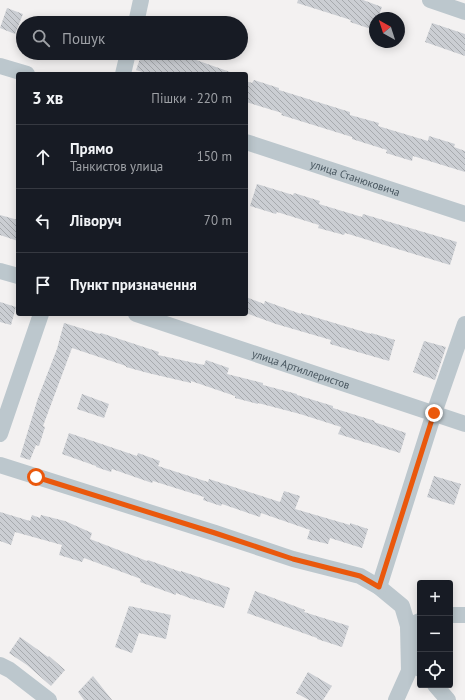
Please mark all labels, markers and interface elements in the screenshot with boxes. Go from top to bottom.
north arrow [369,12,405,48]
search box [16,16,248,60]
icon: search [30,27,52,49]
text: Пошук [62,29,105,48]
text: 3 хв [32,87,63,109]
text: Пішки · 220 m [151,90,232,107]
text: Прямо [70,139,113,158]
icon: ahead [32,146,54,168]
text: 150 m [197,148,232,165]
street label: улица Станюковича [309,157,402,199]
text: Танкистов улица [70,158,163,175]
icon: left [32,210,54,232]
text: Ліворуч [70,211,122,230]
text: 70 m [204,212,232,229]
icon: arrive [32,274,54,296]
text: Пункт призначення [70,275,197,294]
street label: улица Артиллеристов [250,346,352,392]
route end [425,404,443,422]
route start [27,468,45,486]
map controls [417,580,453,688]
button: + [417,580,453,616]
button: − [417,616,453,652]
button: locate [417,652,453,688]

